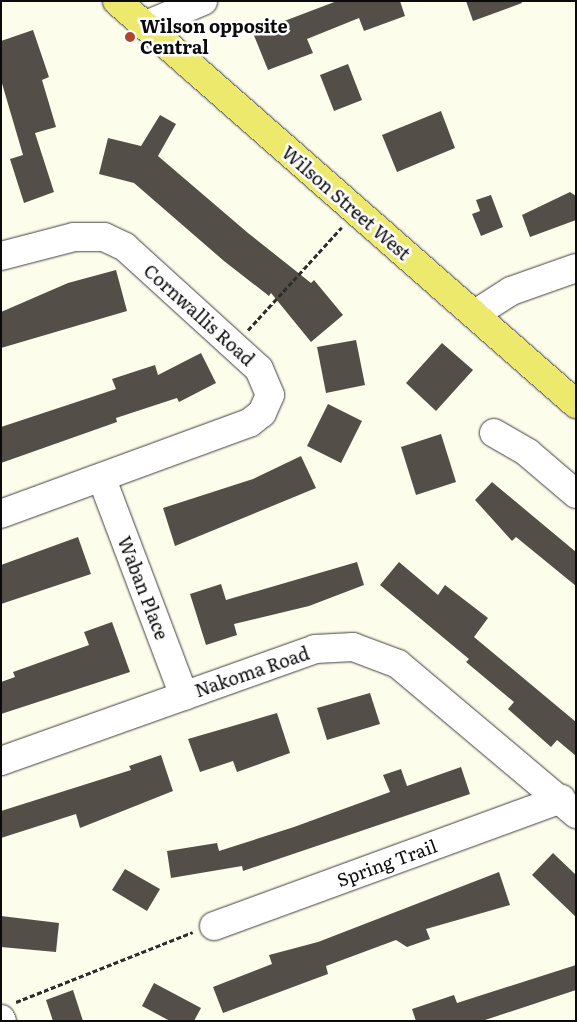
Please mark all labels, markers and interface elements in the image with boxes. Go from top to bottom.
place label: Wilson opposite Central [140,16,288,58]
marker: Wilson opposite Central [124,31,136,43]
street label: Wilson Street West [277,141,415,265]
street label: Cornwallis Road [139,260,259,370]
street label: Waban Place [113,533,173,643]
street label: Nakoma Road [192,642,312,702]
street label: Spring Trail [334,835,440,891]

